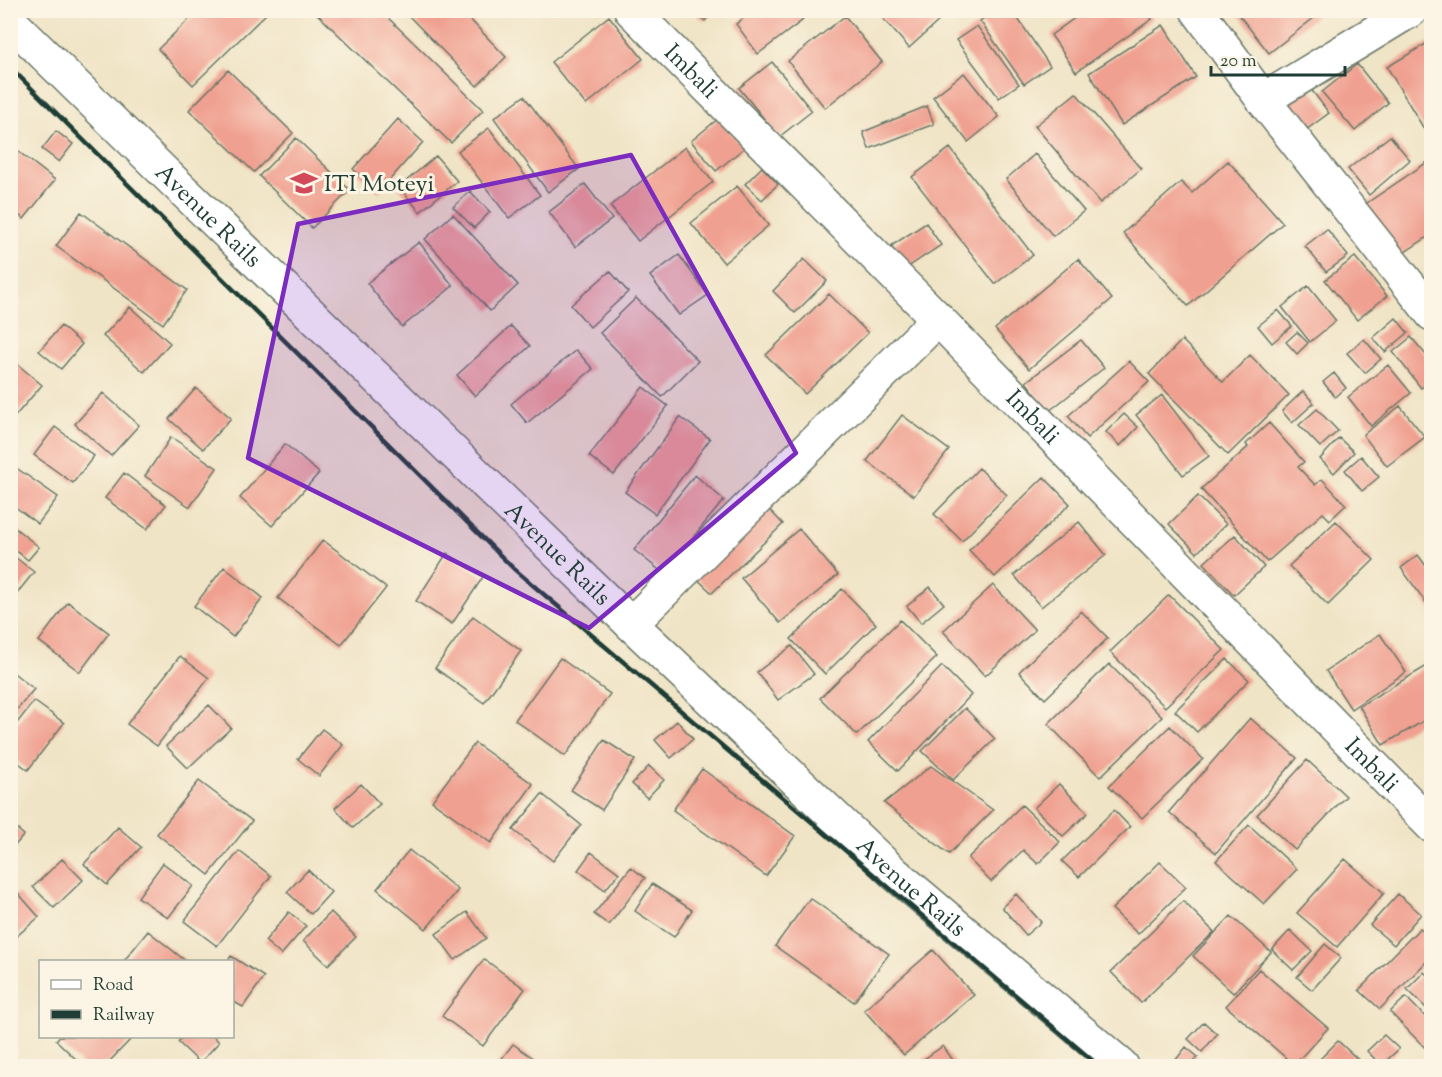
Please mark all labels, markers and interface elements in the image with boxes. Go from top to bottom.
street label: Imbali [655,37,725,108]
scale bar [1211,39,1344,77]
text: 20 m [1220,49,1257,75]
street label: Avenue Rails [146,157,268,277]
school or university icon: ITI Moteyi [289,168,319,198]
place label: ITI Moteyi [324,168,434,202]
street label: Imbali [997,383,1067,453]
street label: Avenue Rails [496,495,618,615]
street label: Imbali [1336,731,1406,802]
street label: Avenue Rails [847,830,973,946]
legend [39,960,234,1038]
text: Road [93,973,133,999]
text: Railway [93,1003,155,1029]

